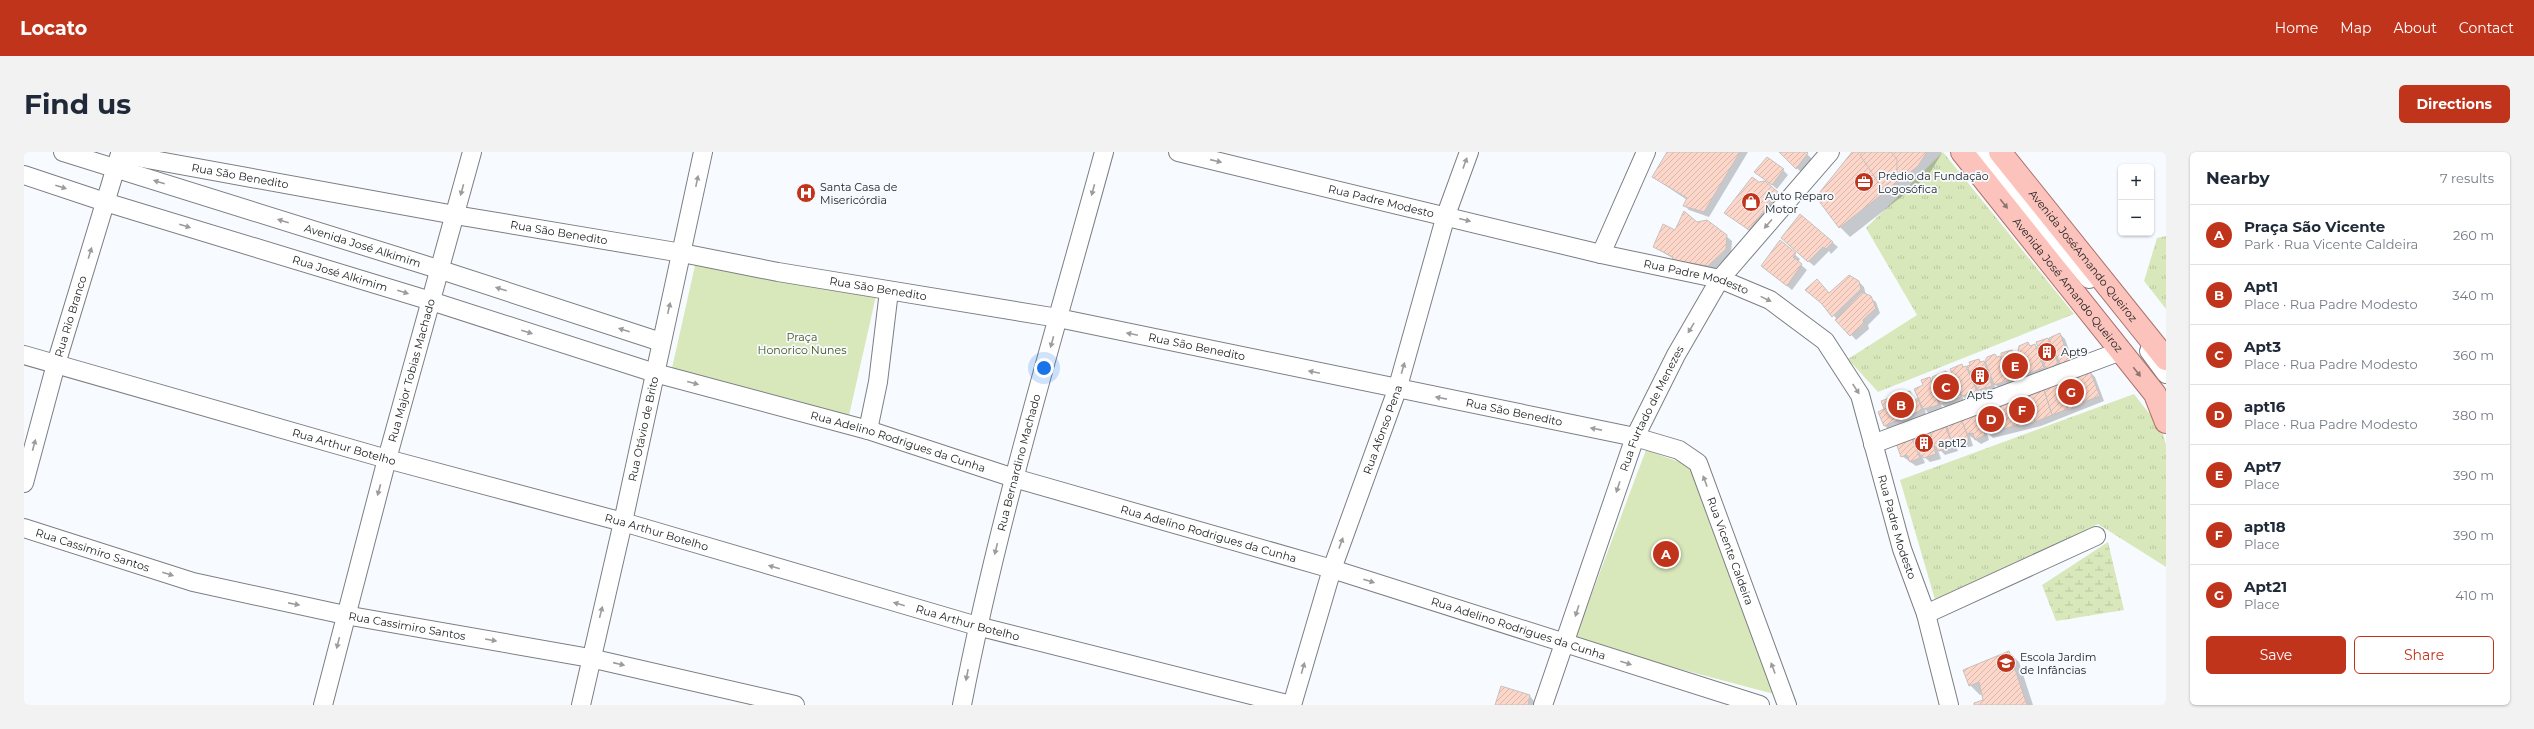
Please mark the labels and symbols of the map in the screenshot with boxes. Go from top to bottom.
one-way arrow [1462,157,1468,169]
one-way arrow [1210,158,1222,164]
street label: Rua São Benedito [190,160,290,192]
place label: Prédio da Fundação Logosófica [1878,169,1989,196]
office icon: Prédio da Fundação Logosófica [1853,171,1875,193]
one-way arrow [695,175,701,187]
one-way arrow [153,179,165,185]
place label: Santa Casa de Misericórdia [820,180,898,207]
street label: Rua Padre Modesto [1327,181,1436,221]
hospital icon: Santa Casa de Misericórdia [795,182,817,204]
one-way arrow [1090,183,1096,196]
one-way arrow [459,184,465,196]
one-way arrow [55,185,67,191]
street label: Avenida JoséAmando Queiroz [2026,187,2141,325]
place label: Auto Reparo Motor [1765,189,1834,216]
shop icon: Auto Reparo Motor [1740,191,1762,213]
one-way arrow [1999,199,2008,210]
street label: Avenida José Amando Queiroz [2010,215,2126,355]
street label: Rua São Benedito [509,217,609,247]
one-way arrow [1459,217,1471,223]
one-way arrow [277,218,289,224]
one-way arrow [1763,219,1773,229]
street label: Avenida José Alkimim [303,221,423,270]
one-way arrow [179,223,191,229]
one-way arrow [87,247,93,259]
street label: Rua José Alkimim [291,252,389,294]
street label: Rua Padre Modesto [1642,256,1751,297]
street label: Rua Rio Branco [51,274,90,359]
street label: Rua São Benedito [828,274,928,303]
one-way arrow [494,286,506,292]
one-way arrow [398,289,410,295]
one-way arrow [1760,296,1772,302]
street label: Rua Major Tobias Machado [385,297,438,444]
one-way arrow [667,302,673,314]
one-way arrow [1688,322,1695,334]
one-way arrow [618,327,630,333]
one-way arrow [521,329,533,335]
park label: Praça Honorico Nunes [757,330,847,357]
one-way arrow [1126,330,1138,336]
street label: Rua São Benedito [1147,330,1246,363]
one-way arrow [1049,336,1055,348]
building icon: Apt9 [2036,341,2058,363]
street label: Rua Furtado de Menezes [1617,343,1687,473]
place label: Apt9 [2061,345,2088,359]
pin: E [2002,351,2028,381]
your location [1034,358,1054,378]
one-way arrow [1400,362,1406,374]
building icon: Apt5 [1969,365,1991,387]
one-way arrow [2133,366,2142,377]
one-way arrow [1308,369,1320,375]
pin: C [1933,372,1959,402]
street label: Rua Otávio de Brito [625,375,661,483]
pin: G [2058,377,2084,407]
one-way arrow [687,380,699,386]
street label: Rua Afonso Pena [1360,383,1405,476]
one-way arrow [1853,383,1860,395]
place label: Apt5 [1967,388,1993,402]
pin: B [1888,390,1914,420]
street label: Rua Bernardino Machado [994,392,1043,533]
one-way arrow [1435,395,1448,401]
street label: Rua São Benedito [1465,395,1564,429]
pin: F [2009,395,2035,425]
pin: D [1978,404,2004,434]
street label: Rua Adelino Rodrigues da Cunha [809,408,987,475]
street label: Rua Arthur Botelho [291,425,398,468]
one-way arrow [1590,426,1603,432]
building icon: apt12 [1913,432,1935,454]
place label: apt12 [1938,436,1966,450]
one-way arrow [31,439,37,451]
street label: Rua Padre Modesto [1875,473,1920,581]
one-way arrow [1701,474,1707,486]
one-way arrow [1615,482,1621,494]
one-way arrow [376,484,382,496]
street label: Rua Vicente Caldeira [1704,495,1757,607]
street label: Rua Adelino Rodrigues da Cunha [1119,502,1298,566]
street label: Rua Arthur Botelho [603,510,710,554]
street label: Rua Cassimiro Santos [34,525,152,575]
one-way arrow [1339,537,1345,549]
pin: A [1653,539,1679,569]
one-way arrow [993,543,999,555]
one-way arrow [768,564,780,570]
one-way arrow [162,571,174,577]
one-way arrow [1363,578,1375,584]
street label: Rua Adelino Rodrigues da Cunha [1429,594,1608,663]
one-way arrow [893,600,905,606]
street label: Rua Arthur Botelho [914,601,1021,644]
one-way arrow [288,602,300,608]
one-way arrow [1574,605,1580,617]
one-way arrow [599,606,605,619]
street label: Rua Cassimiro Santos [347,609,467,643]
one-way arrow [335,637,341,649]
one-way arrow [485,638,497,644]
place label: Escola Jardim de Infâncias [2020,650,2096,677]
school or university icon: Escola Jardim de Infâncias [1995,652,2017,674]
one-way arrow [1300,661,1306,673]
one-way arrow [1621,661,1633,667]
one-way arrow [612,662,625,668]
one-way arrow [1770,662,1776,674]
one-way arrow [964,669,970,682]

